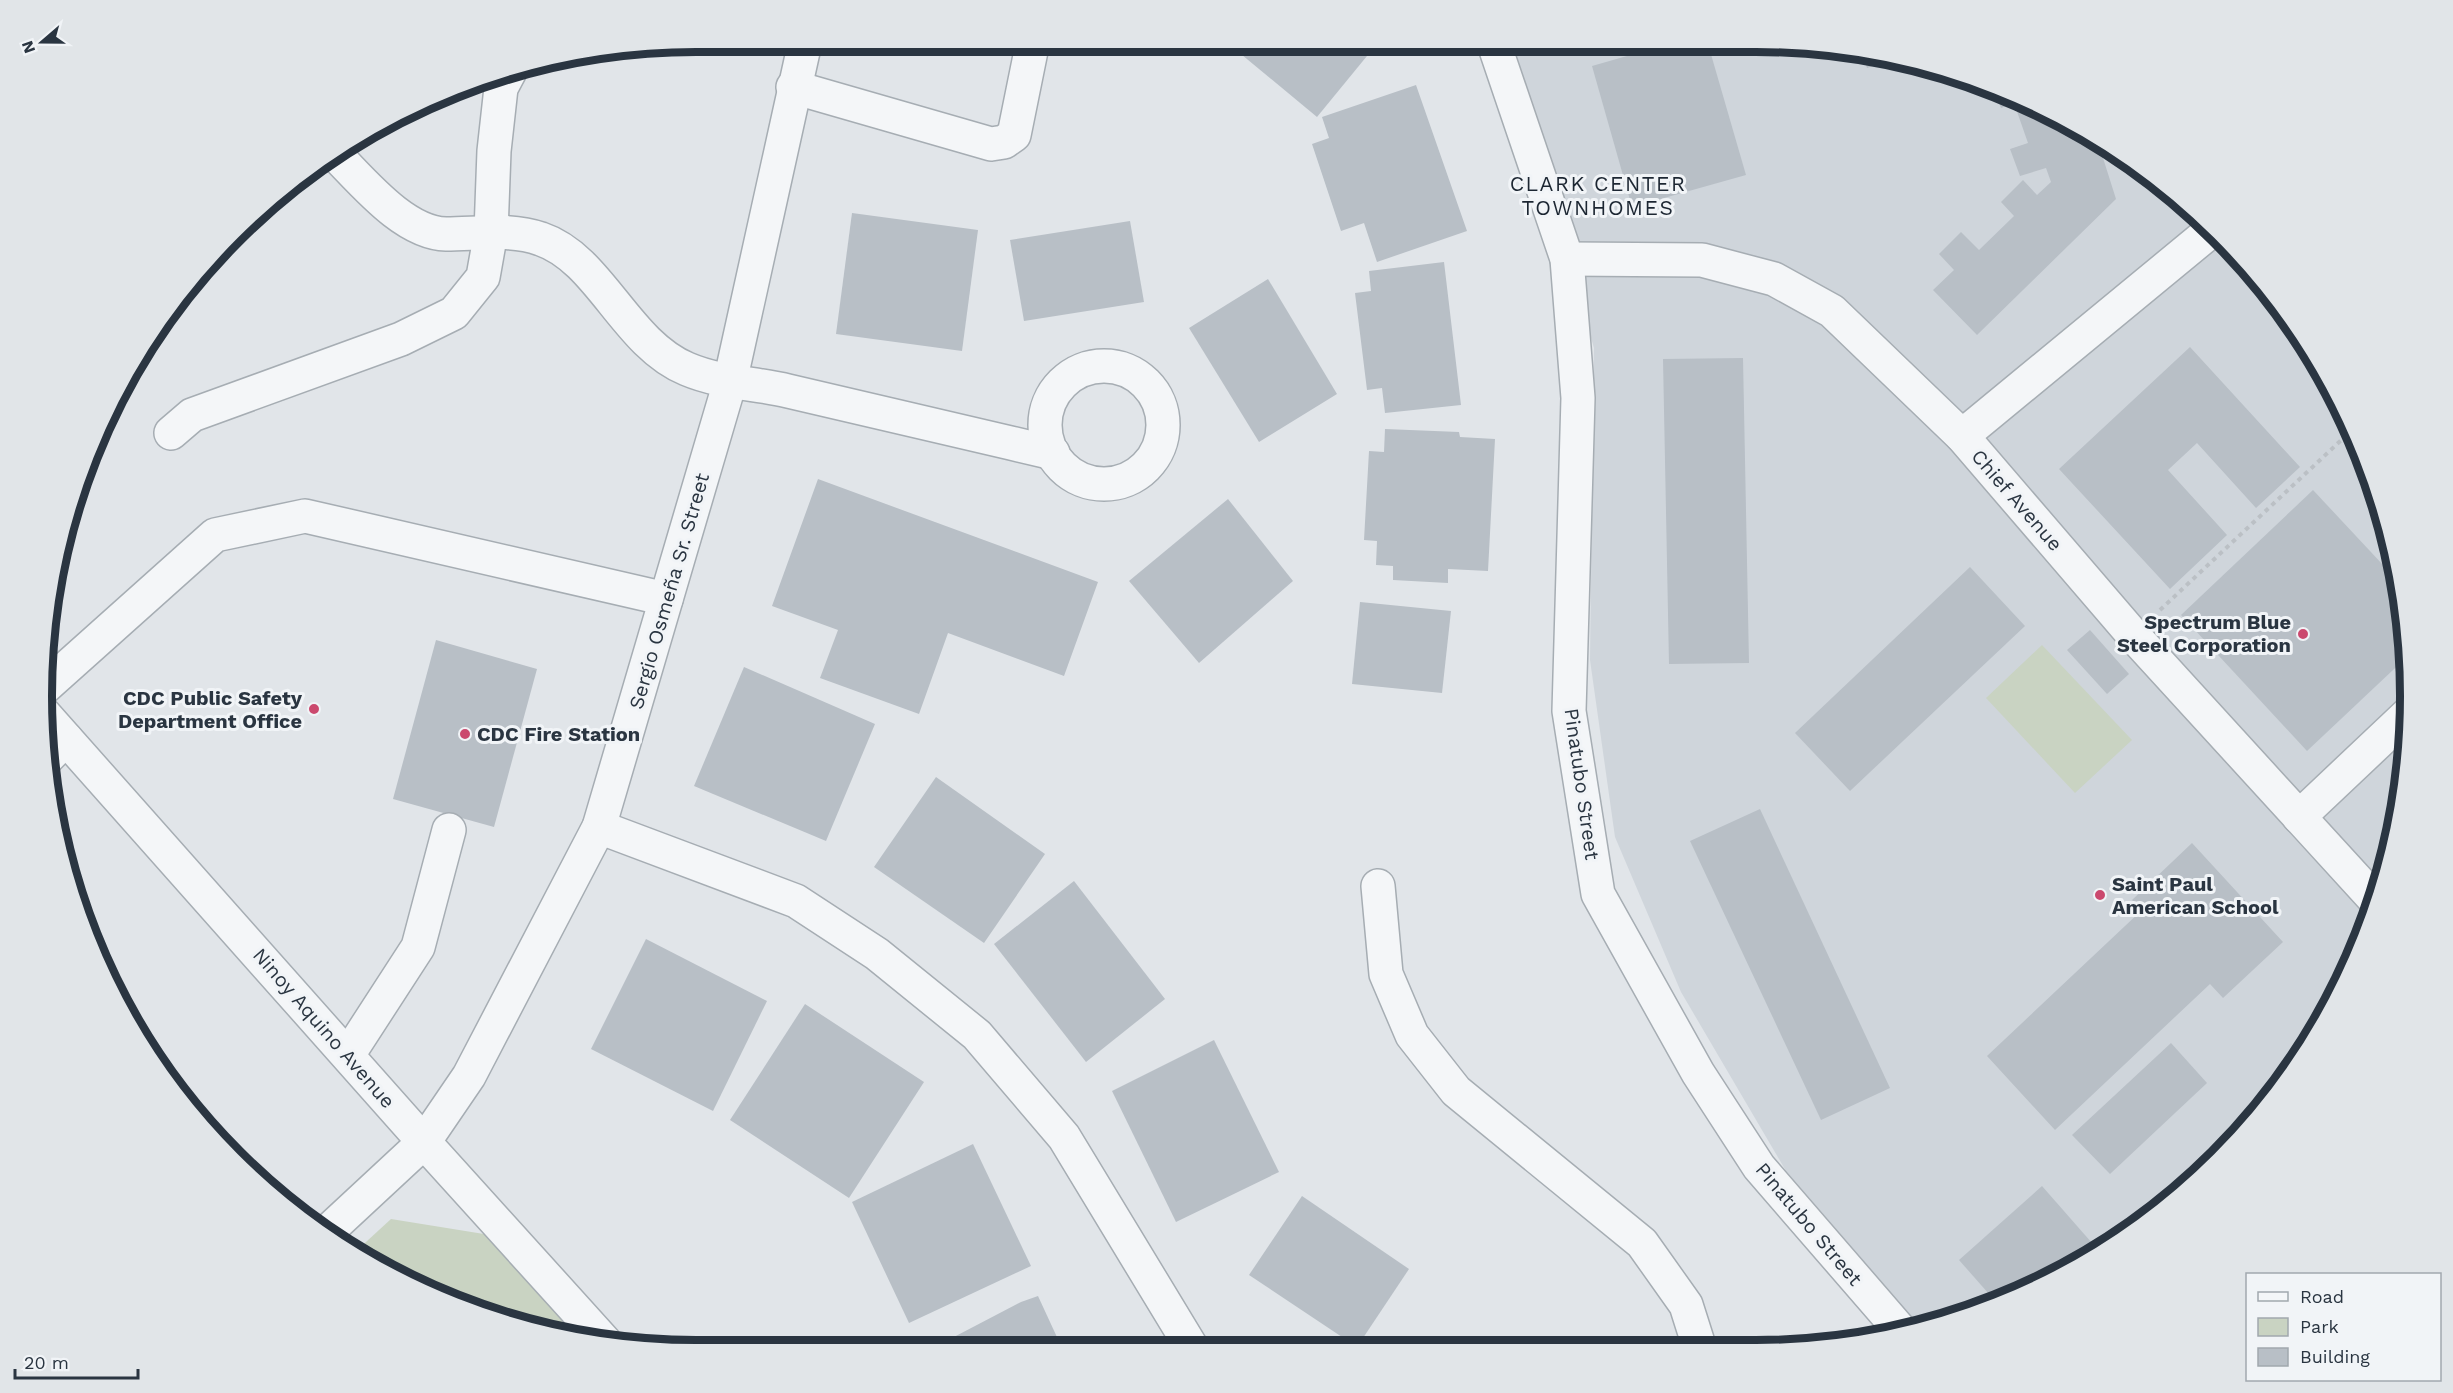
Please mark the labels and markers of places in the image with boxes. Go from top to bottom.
place label: Spectrum Blue Steel Corporation [2117,610,2291,657]
marker: Spectrum Blue Steel Corporation [2296,627,2310,641]
place label: CDC Public Safety Department Office [118,686,303,733]
marker: CDC Public Safety Department Office [307,702,321,716]
place label: CDC Fire Station [477,722,640,746]
marker: CDC Fire Station [458,727,472,741]
place label: Saint Paul American School [2112,872,2279,919]
marker: Saint Paul American School [2093,888,2107,902]

